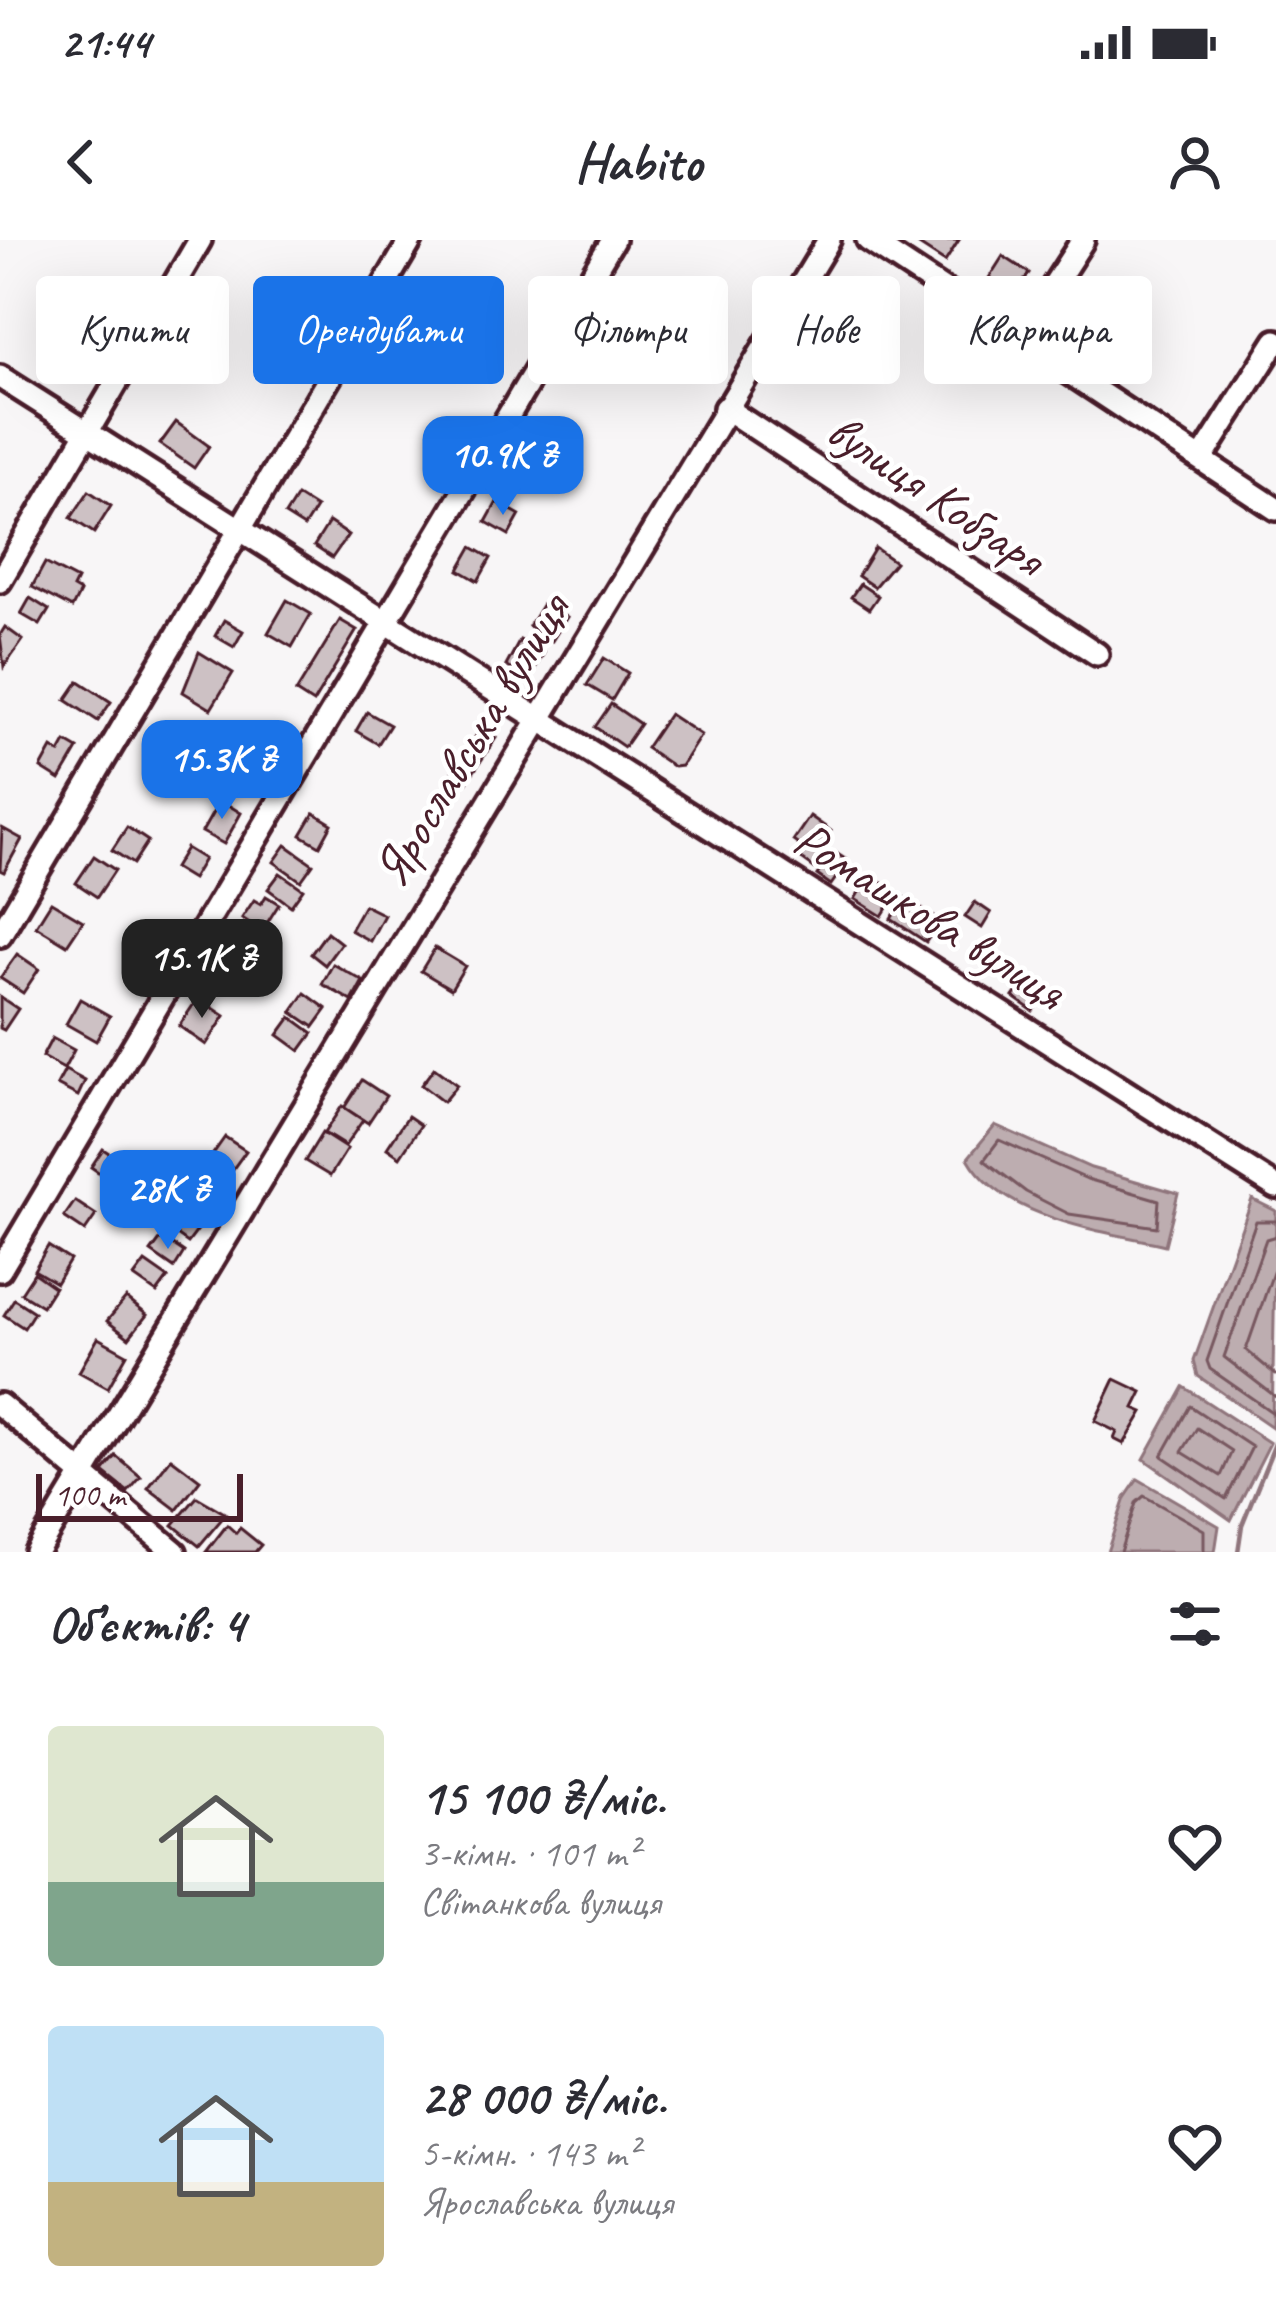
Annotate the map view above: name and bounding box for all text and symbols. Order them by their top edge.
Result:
text: 21:44 [60,14,150,71]
text: Habito [574,128,702,196]
icon: back [48,129,114,195]
icon: person [1162,129,1228,195]
chip: Купити [36,276,229,384]
chip: Орендувати [253,276,504,384]
chip: Фільтри [528,276,728,384]
chip: Нове [752,276,900,384]
chip: Квартира [924,276,1152,384]
street label: вулиця Кобзаря [815,398,1060,592]
pin: 10.9K ₴ [392,416,614,518]
text: 10.9K ₴ [449,430,557,479]
street label: Ярославська вулиця [358,579,585,898]
pin: 15.3K ₴ [111,720,333,822]
text: 15.3K ₴ [169,734,275,783]
street label: Ромашкова вулиця [782,806,1079,1025]
pin: 15.1K ₴ [91,919,313,1021]
text: 15.1K ₴ [149,933,255,982]
pin: 28K ₴ [84,1150,252,1252]
text: 28K ₴ [127,1164,209,1213]
scale bar [36,1468,243,1521]
text: 100 m [54,1474,125,1516]
icon: filters [1162,1591,1228,1657]
text: Об’єктів: 4 [48,1592,245,1656]
text: 15 100 ₴/міс. [420,1765,665,1829]
icon: home [144,1774,288,1918]
icon: heart [1162,1813,1228,1879]
text: 3-кімн. · 101 m² [420,1829,638,1878]
text: Світанкова вулиця [420,1878,660,1927]
text: 28 000 ₴/міс. [420,2065,666,2129]
icon: home [144,2074,288,2218]
icon: heart [1162,2113,1228,2179]
text: 5-кімн. · 143 m² [420,2129,638,2178]
text: Ярославська вулиця [420,2178,673,2227]

